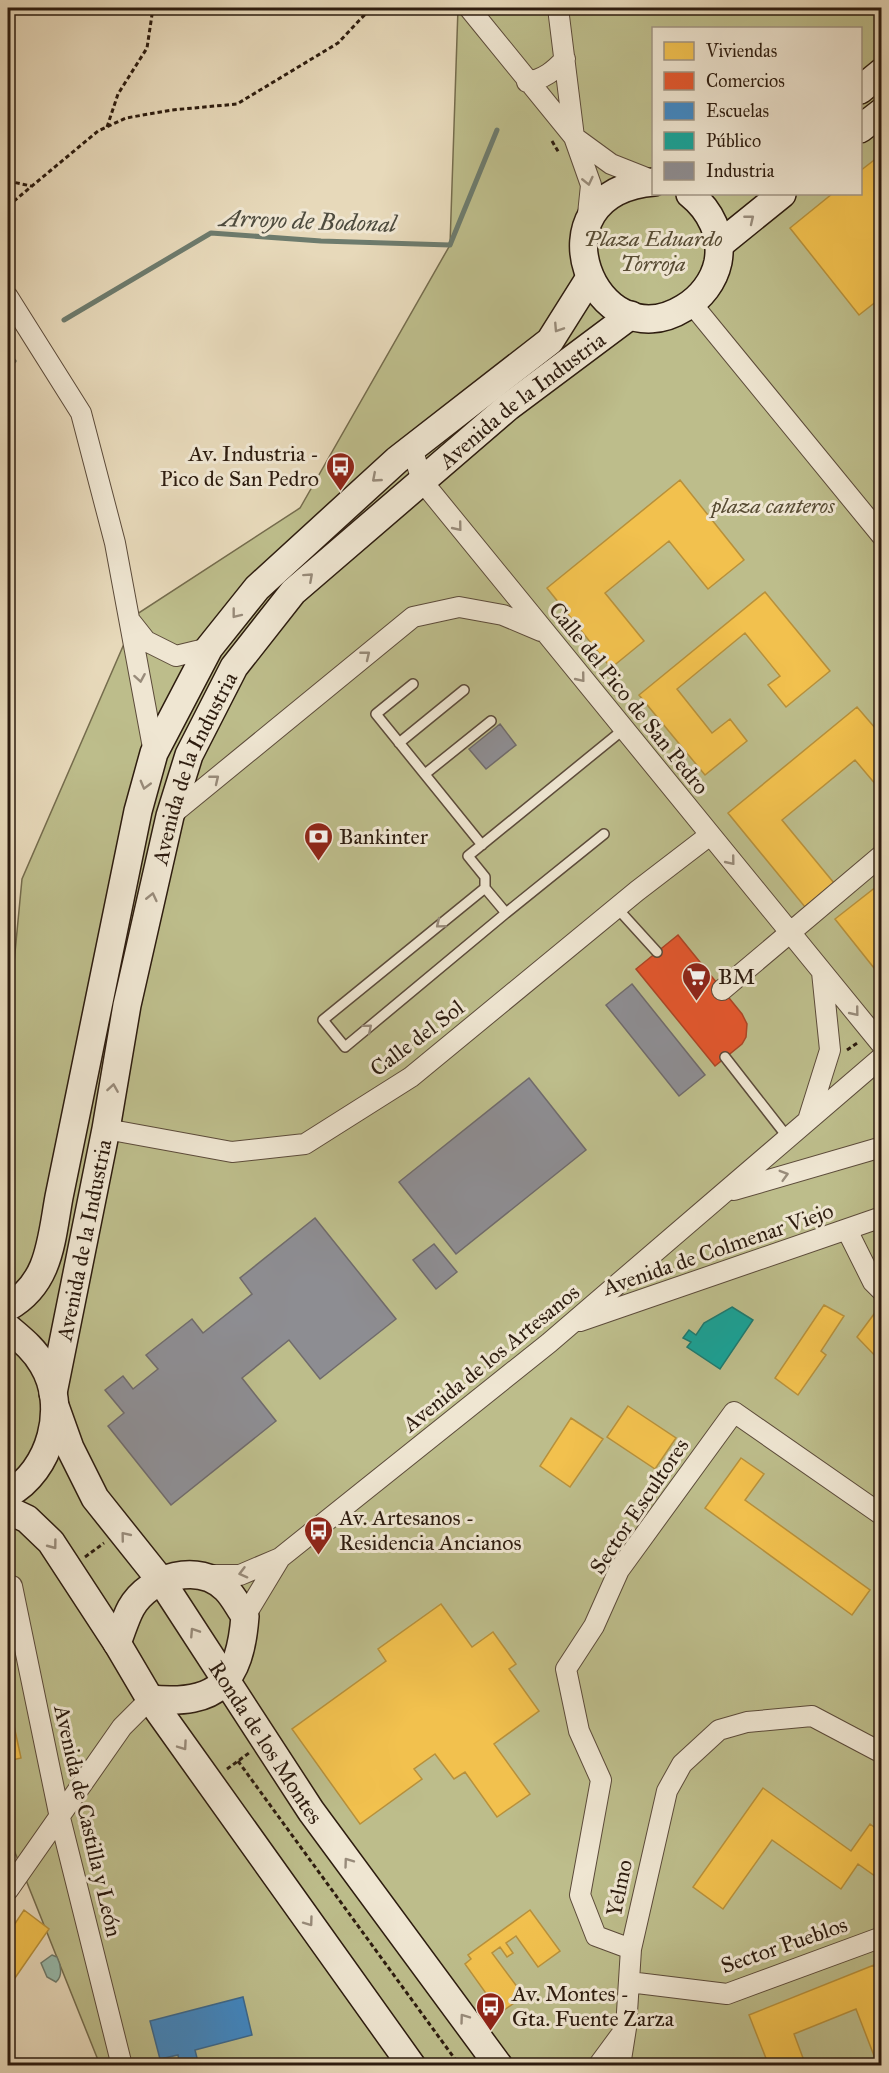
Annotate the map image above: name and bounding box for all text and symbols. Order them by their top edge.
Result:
legend [652,27,862,195]
text: Viviendas [705,40,777,62]
text: Comercios [706,70,785,92]
text: Escuelas [706,100,769,122]
text: Público [706,130,761,152]
text: Industria [706,160,775,182]
one-way arrow [581,176,594,186]
water label: Arroyo de Bodonal [216,203,399,239]
one-way arrow [744,215,755,226]
park label: Plaza Eduardo Torroja [583,225,723,277]
one-way arrow [553,322,565,332]
street label: Avenida de la Industria [432,325,611,475]
place label: Av. Industria - Pico de San Pedro [160,440,319,492]
bus stop icon: Av. Industria - Pico de San Pedro [324,450,356,492]
one-way arrow [372,471,383,482]
park label: plaza canteros [708,492,835,519]
one-way arrow [451,520,462,531]
one-way arrow [302,573,313,584]
street label: Calle del Pico de San Pedro [543,596,715,800]
one-way arrow [233,607,244,618]
one-way arrow [359,652,370,663]
street label: Avenida de la Industria [146,667,243,868]
one-way arrow [574,671,585,682]
one-way arrow [133,672,146,682]
one-way arrow [208,775,219,786]
one-way arrow [140,779,152,790]
bank icon: Bankinter [302,820,334,862]
place label: Bankinter [339,823,429,850]
one-way arrow [724,854,735,865]
one-way arrow [144,892,157,902]
one-way arrow [436,917,447,928]
supermarket icon: BM [681,960,713,1002]
place label: BM [718,963,755,990]
street label: Calle del Sol [365,994,469,1082]
one-way arrow [847,1005,858,1016]
one-way arrow [361,1024,372,1035]
one-way arrow [106,1083,119,1093]
street label: Avenida de la Industria [50,1136,117,1344]
one-way arrow [779,1170,789,1182]
street label: Avenida de Colmenar Viejo [598,1197,837,1302]
street label: Avenida de los Artesanos [396,1278,585,1438]
street label: Sector Escultores [584,1433,694,1579]
place label: Av. Artesanos - Residencia Ancianos [338,1504,522,1556]
bus stop icon: Av. Artesanos - Residencia Ancianos [302,1514,334,1556]
one-way arrow [122,1532,133,1543]
one-way arrow [45,1538,56,1549]
one-way arrow [238,1565,248,1578]
one-way arrow [191,1628,202,1639]
street label: Ronda de los Montes [203,1656,329,1829]
street label: Avenida de Castilla y León [48,1702,128,1940]
one-way arrow [176,1740,187,1751]
one-way arrow [344,1857,355,1868]
street label: Yelmo [600,1857,638,1919]
street label: Sector Pueblos [717,1911,851,1979]
one-way arrow [302,1916,313,1927]
place label: Av. Montes - Gta. Fuente Zarza [511,1980,675,2032]
bus stop icon: Av. Montes - Gta. Fuente Zarza [475,1990,507,2032]
one-way arrow [460,2014,471,2025]

